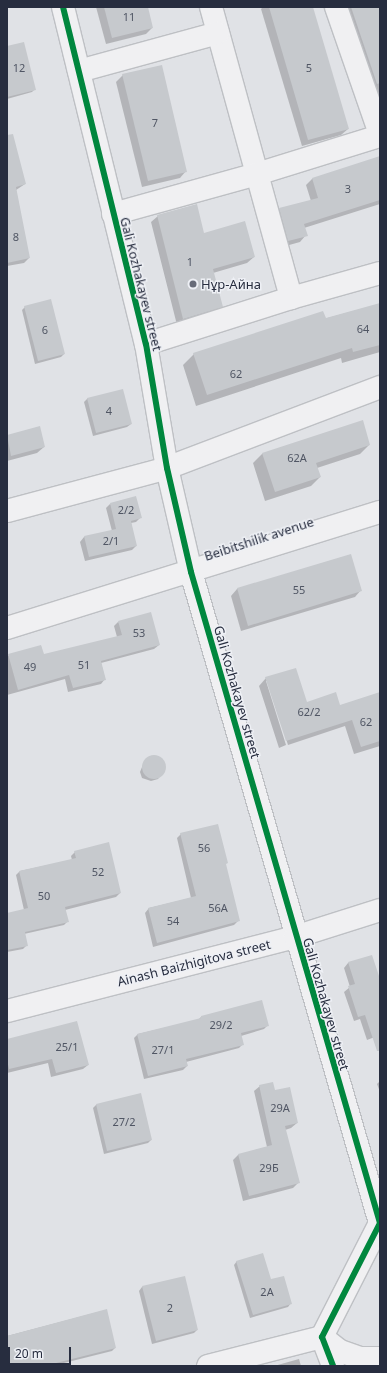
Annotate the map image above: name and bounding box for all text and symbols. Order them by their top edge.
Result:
house number: 11 [123,10,135,24]
house number: 12 [13,61,25,75]
house number: 5 [306,61,312,75]
house number: 7 [152,116,158,130]
house number: 3 [345,182,351,196]
street label: Gali Kozhakayev street [117,215,165,353]
house number: 8 [13,230,19,244]
house number: 1 [187,255,193,269]
place label: Нұр-Айна [201,276,261,292]
marker: Нұр-Айна [188,279,198,289]
house number: 64 [357,322,369,336]
house number: 6 [42,323,48,337]
house number: 62 [230,367,242,381]
house number: 4 [106,404,112,418]
house number: 62А [287,451,307,465]
house number: 2/2 [118,503,134,517]
street label: Beibitshilik avenue [202,514,316,564]
house number: 2/1 [103,534,119,548]
house number: 55 [293,583,305,597]
street label: Gali Kozhakayev street [211,624,263,760]
house number: 53 [133,626,145,640]
house number: 51 [78,658,90,672]
house number: 49 [24,660,36,674]
house number: 62/2 [298,705,320,719]
house number: 62 [360,715,372,729]
house number: 56 [198,841,210,855]
house number: 52 [92,865,104,879]
house number: 50 [38,889,50,903]
house number: 56А [208,901,228,915]
house number: 54 [167,914,179,928]
street label: Ainash Baizhigitova street [116,936,272,990]
street label: Gali Kozhakayev street [300,936,352,1072]
house number: 29/2 [210,1018,232,1032]
house number: 25/1 [56,1040,78,1054]
house number: 27/1 [152,1043,174,1057]
house number: 29А [270,1101,290,1115]
house number: 27/2 [113,1115,135,1129]
house number: 29Б [259,1161,279,1175]
house number: 2А [260,1285,274,1299]
house number: 2 [167,1301,173,1315]
scale bar [10,1339,73,1365]
text: 20 m [15,1345,43,1362]

